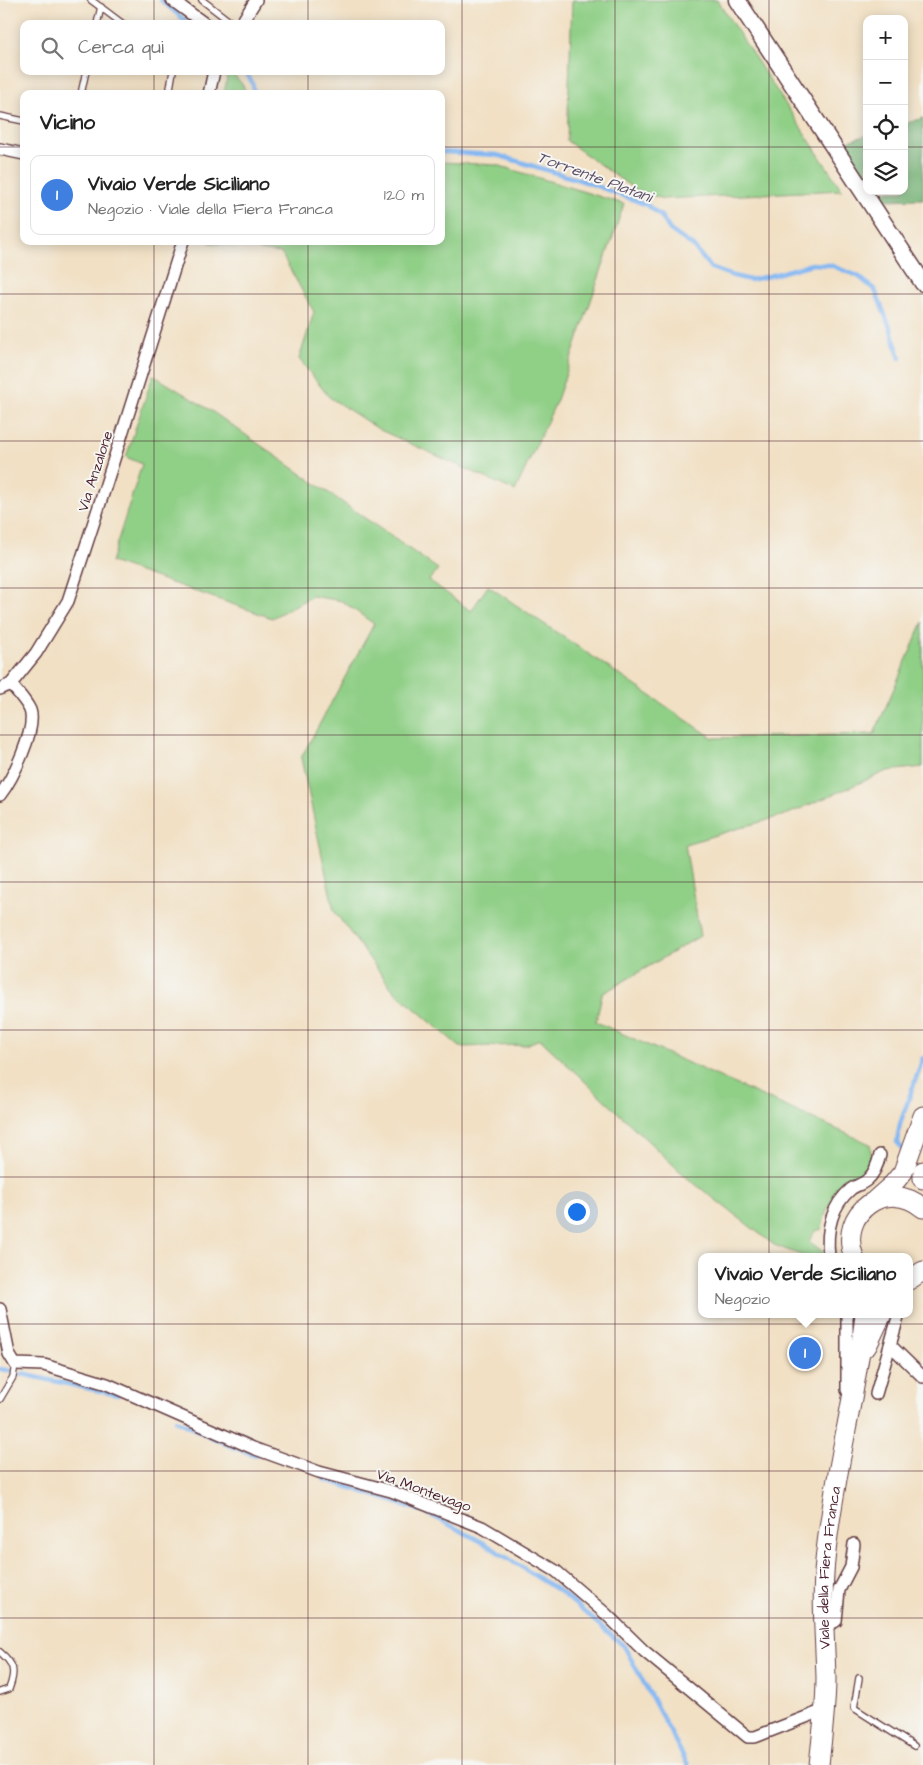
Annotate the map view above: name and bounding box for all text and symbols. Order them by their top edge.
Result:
map controls [863,15,908,195]
button: + [863,15,908,60]
search box [20,20,445,75]
icon: search [38,34,66,62]
text: Cerca qui [78,34,164,61]
button: − [863,60,908,105]
button: locate [863,105,908,150]
text: Vicino [40,108,95,137]
water label: Torrente Platani [534,146,658,209]
button: layers [863,150,908,195]
text: Vivaio Verde Siciliano [88,171,269,198]
text: 1 [56,184,58,206]
text: 120 m [384,184,424,206]
text: Negozio · Viale della Fiera Franca [88,198,333,220]
street label: Via Anzalone [73,428,118,514]
your location [564,1199,590,1225]
popup [698,1253,913,1318]
text: Vivaio Verde Siciliano [715,1261,896,1288]
text: Negozio [715,1288,770,1310]
pin: 1 [789,1334,821,1372]
street label: Via Montevago [373,1464,475,1518]
street label: Viale della Fiera Franca [813,1484,846,1650]

